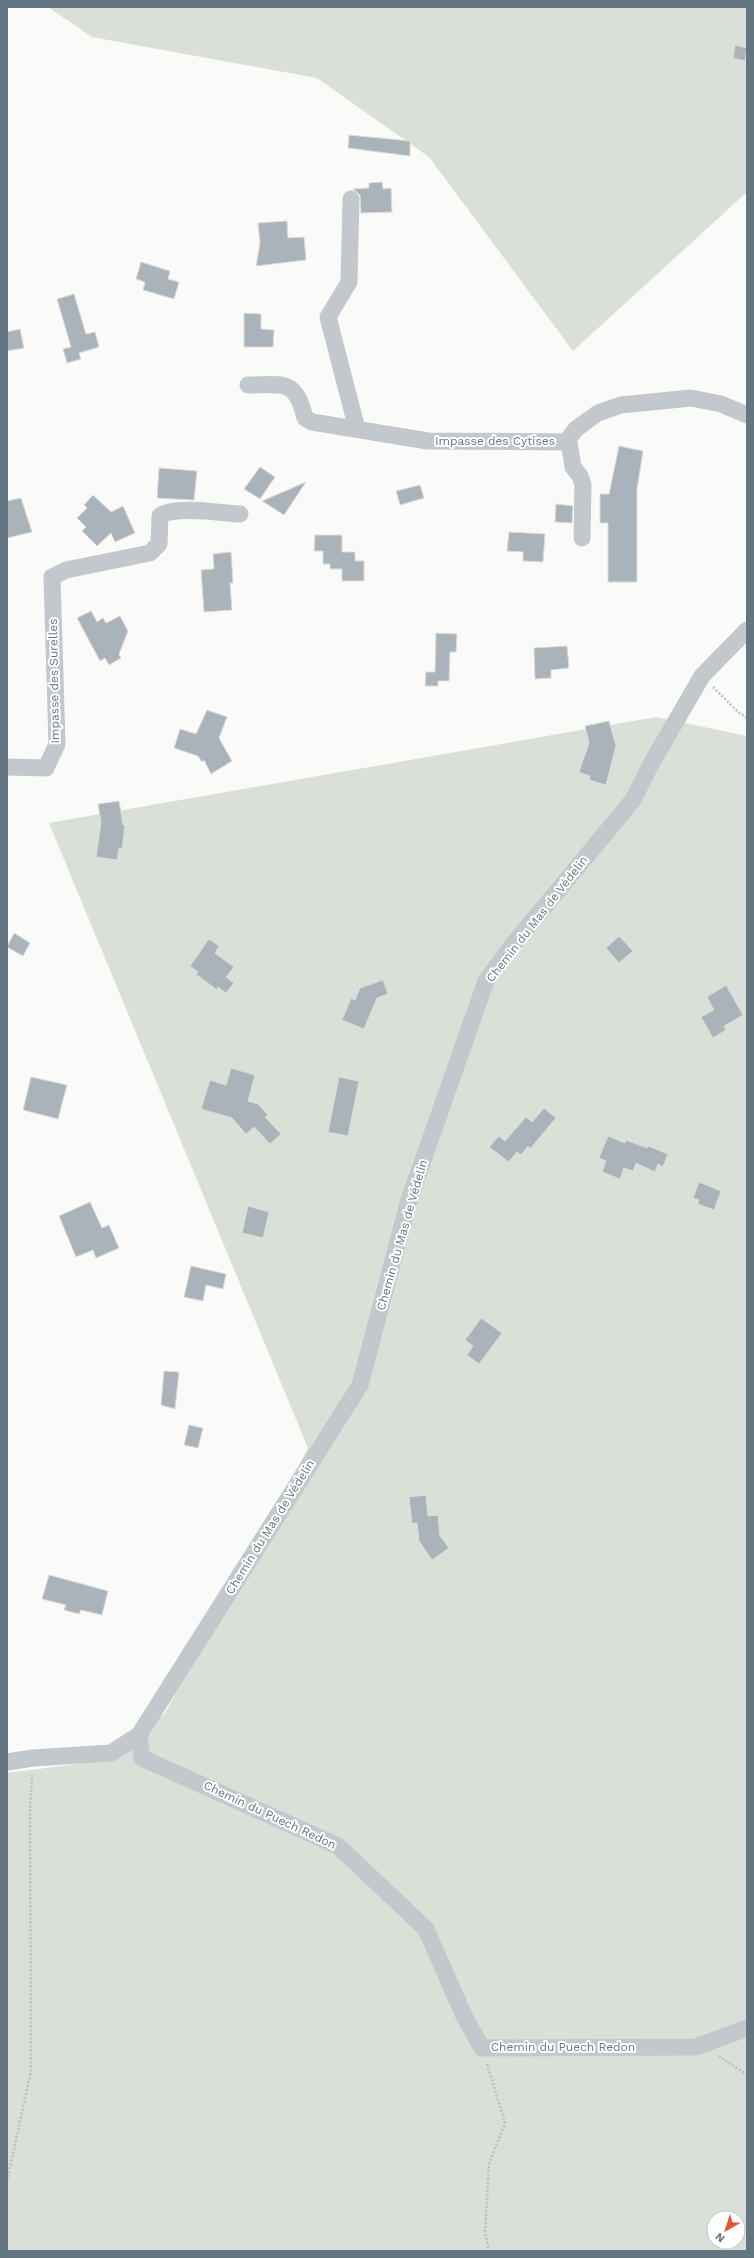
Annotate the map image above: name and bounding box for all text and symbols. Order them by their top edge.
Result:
street label: Impasse des Cytises [435,434,555,448]
street label: Impasse des Surelles [46,618,62,744]
street label: Chemin du Mas de Védelin [483,853,591,985]
street label: Chemin du Mas de Védelin [374,1158,430,1312]
street label: Chemin du Mas de Védelin [223,1457,317,1597]
street label: Chemin du Puech Redon [202,1778,338,1852]
street label: Chemin du Puech Redon [491,2040,635,2054]
north arrow [706,2210,746,2250]
text: N [713,2230,727,2245]

